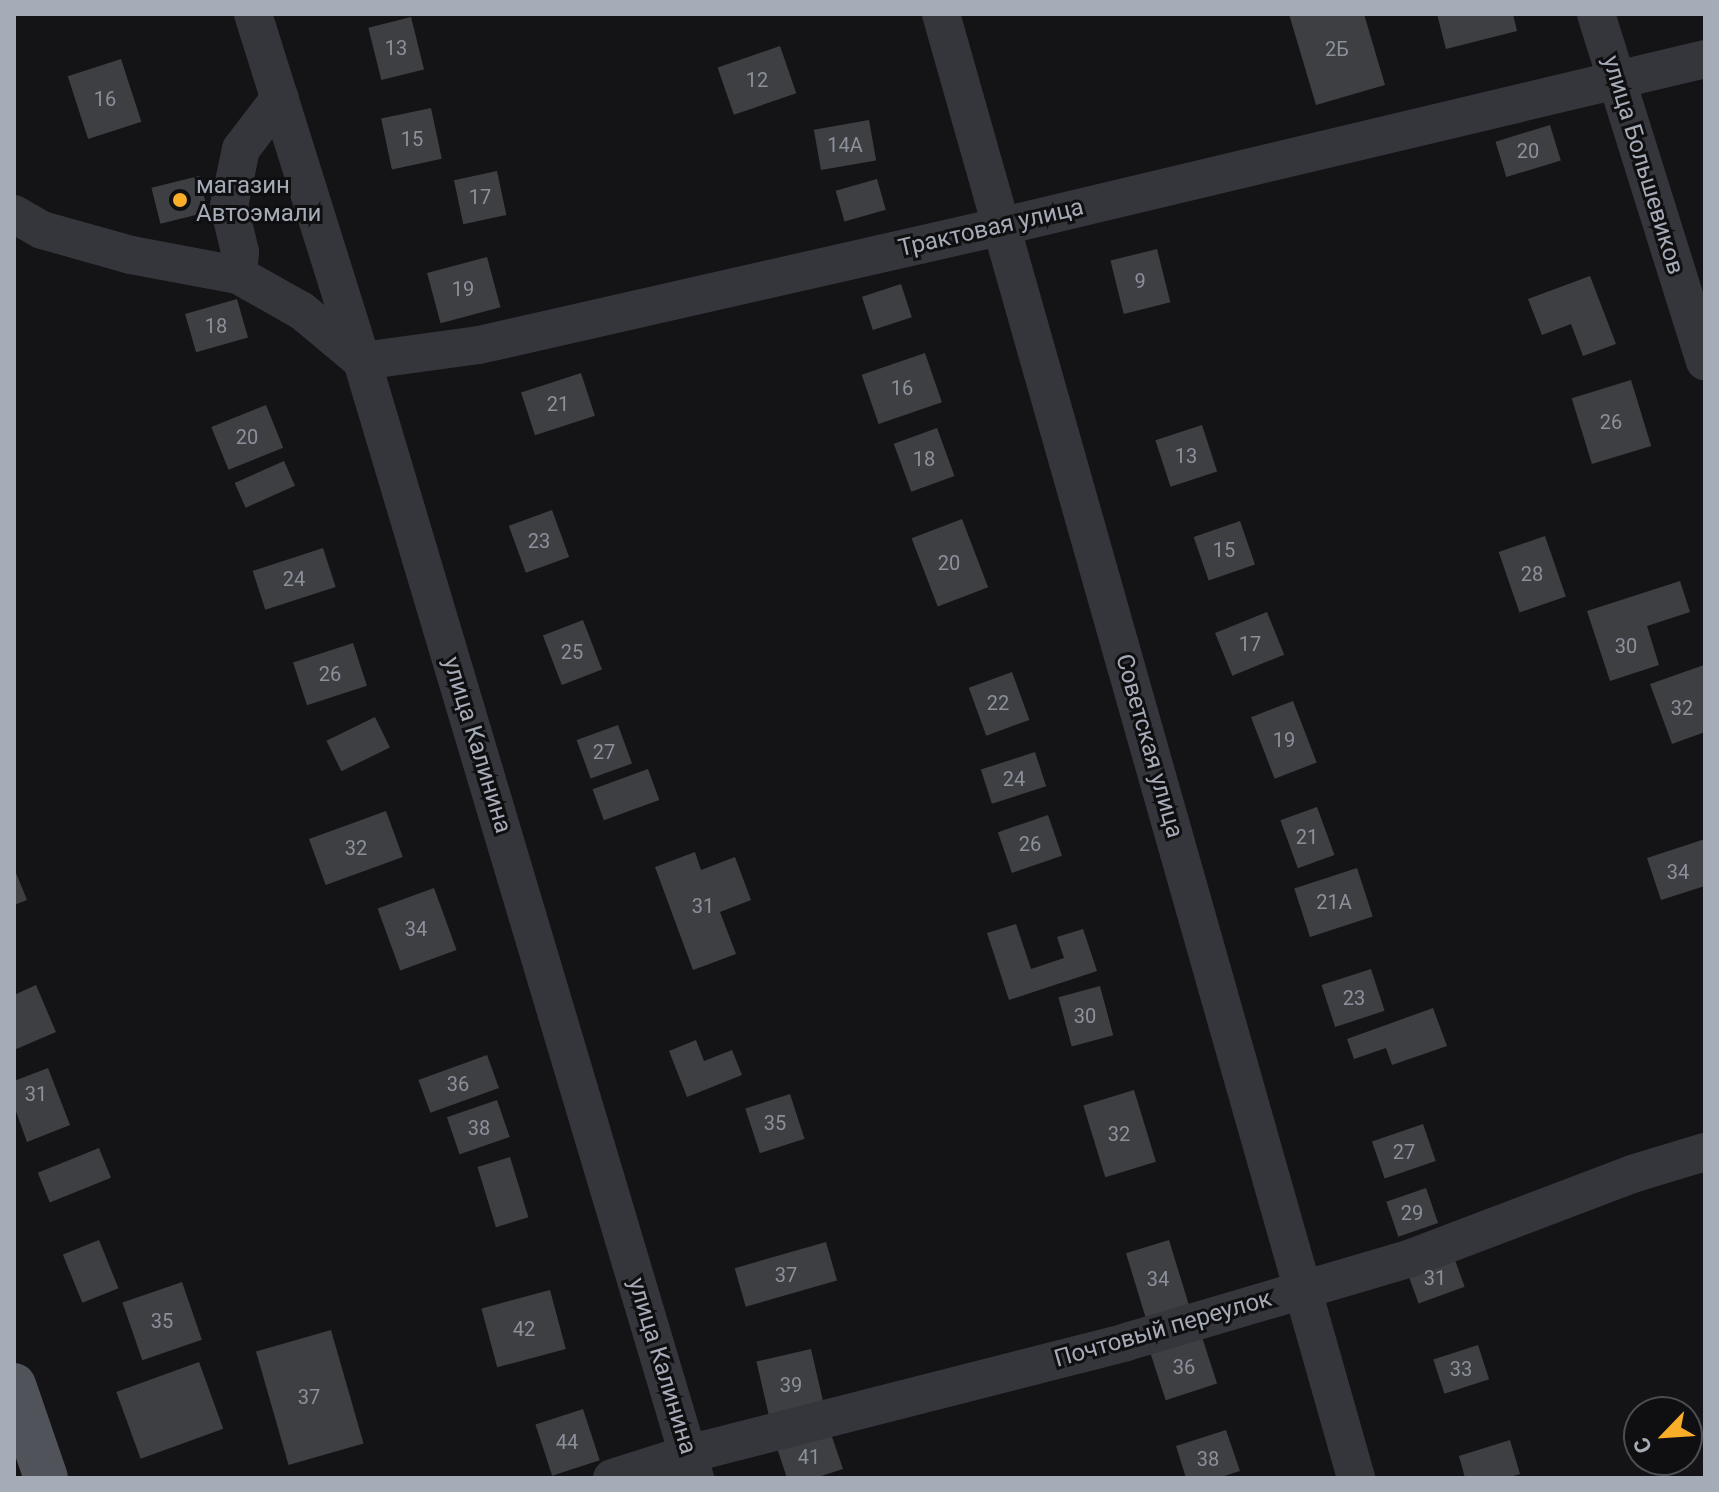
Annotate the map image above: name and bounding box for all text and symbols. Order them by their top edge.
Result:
house number: 13 [385,36,407,60]
house number: 2Б [1325,37,1349,61]
street label: улица Большевиков [1596,52,1690,278]
house number: 12 [746,68,768,92]
house number: 16 [94,87,116,111]
house number: 15 [401,127,423,151]
house number: 14А [827,133,863,157]
house number: 20 [1517,139,1539,163]
place label: магазин Автоэмали [196,172,321,228]
house number: 17 [469,185,491,209]
marker: магазин Автоэмали [171,191,189,209]
street label: Трактовая улица [896,193,1086,263]
house number: 9 [1134,269,1146,293]
house number: 19 [452,277,474,301]
house number: 18 [205,314,227,338]
house number: 16 [891,376,913,400]
house number: 21 [547,392,569,416]
house number: 26 [1600,410,1622,434]
house number: 20 [236,425,258,449]
house number: 13 [1175,444,1197,468]
house number: 18 [913,447,935,471]
house number: 23 [528,529,550,553]
house number: 15 [1213,538,1235,562]
house number: 20 [938,551,960,575]
house number: 28 [1521,562,1543,586]
house number: 24 [283,567,305,591]
house number: 17 [1239,632,1261,656]
house number: 30 [1615,634,1637,658]
house number: 25 [561,640,583,664]
street label: Советская улица [1109,651,1189,841]
street label: улица Калинина [437,653,517,837]
house number: 26 [319,662,341,686]
house number: 22 [987,691,1009,715]
house number: 32 [1671,696,1693,720]
house number: 19 [1273,728,1295,752]
house number: 27 [593,740,615,764]
house number: 24 [1003,767,1025,791]
house number: 21 [1296,825,1318,849]
house number: 26 [1019,832,1041,856]
house number: 32 [345,836,367,860]
house number: 34 [1667,860,1689,884]
house number: 21А [1316,890,1352,914]
house number: 31 [692,894,714,918]
house number: 34 [405,917,427,941]
house number: 23 [1343,986,1365,1010]
house number: 30 [1074,1004,1096,1028]
house number: 36 [447,1072,469,1096]
house number: 31 [25,1082,47,1106]
house number: 35 [764,1111,786,1135]
house number: 38 [468,1116,490,1140]
house number: 32 [1108,1122,1130,1146]
house number: 27 [1393,1140,1415,1164]
house number: 29 [1401,1201,1423,1225]
house number: 37 [775,1263,797,1287]
house number: 31 [1424,1266,1446,1290]
house number: 34 [1147,1267,1169,1291]
street label: улица Калинина [622,1274,702,1458]
street label: Почтовый переулок [1051,1284,1275,1374]
house number: 35 [151,1309,173,1333]
house number: 42 [513,1317,535,1341]
house number: 36 [1173,1355,1195,1379]
house number: 33 [1450,1357,1472,1381]
house number: 39 [780,1373,802,1397]
house number: 37 [298,1385,320,1409]
north arrow [1623,1396,1703,1476]
house number: 44 [556,1430,578,1454]
text: С [1628,1434,1657,1457]
house number: 41 [798,1445,820,1469]
house number: 38 [1197,1447,1219,1471]

